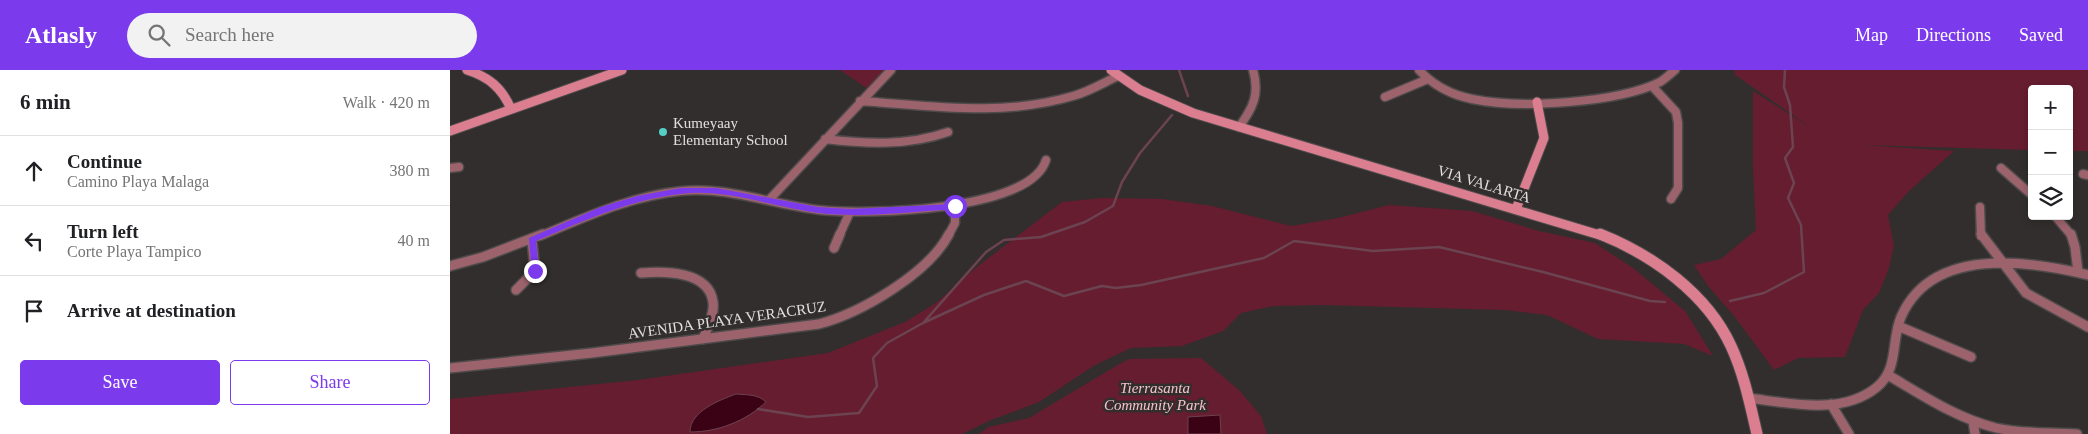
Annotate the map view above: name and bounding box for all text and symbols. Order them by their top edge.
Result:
search box [127,13,477,58]
icon: search [145,21,173,49]
text: Atlasly [25,22,97,48]
text: Search here [185,24,274,45]
text: Map [1855,25,1888,45]
text: Directions [1916,25,1991,45]
text: Saved [2019,25,2063,45]
map controls [2028,85,2073,220]
button: + [2028,85,2073,130]
text: 6 min [20,90,71,114]
text: Walk · 420 m [343,94,430,111]
place label: Kumeyaay Elementary School [673,115,788,148]
marker: Kumeyaay Elementary School [657,126,669,138]
button: − [2028,130,2073,175]
text: Continue [67,151,142,172]
icon: ahead [20,157,48,185]
text: 380 m [390,162,430,179]
street label: VIA VALARTA [1435,162,1533,206]
text: Camino Playa Malaga [67,173,209,190]
button: layers [2028,175,2073,220]
route start [944,195,967,218]
text: Turn left [67,221,139,242]
icon: left [20,227,48,255]
text: 40 m [398,232,430,249]
text: Corte Playa Tampico [67,243,202,260]
route end [524,260,547,283]
icon: arrive [20,297,48,325]
street label: AVENIDA PLAYA VERACRUZ [627,298,827,342]
text: Arrive at destination [67,300,236,321]
button: Save [20,360,220,405]
button: Share [230,360,430,405]
park label: Tierrasanta Community Park [1104,380,1206,413]

